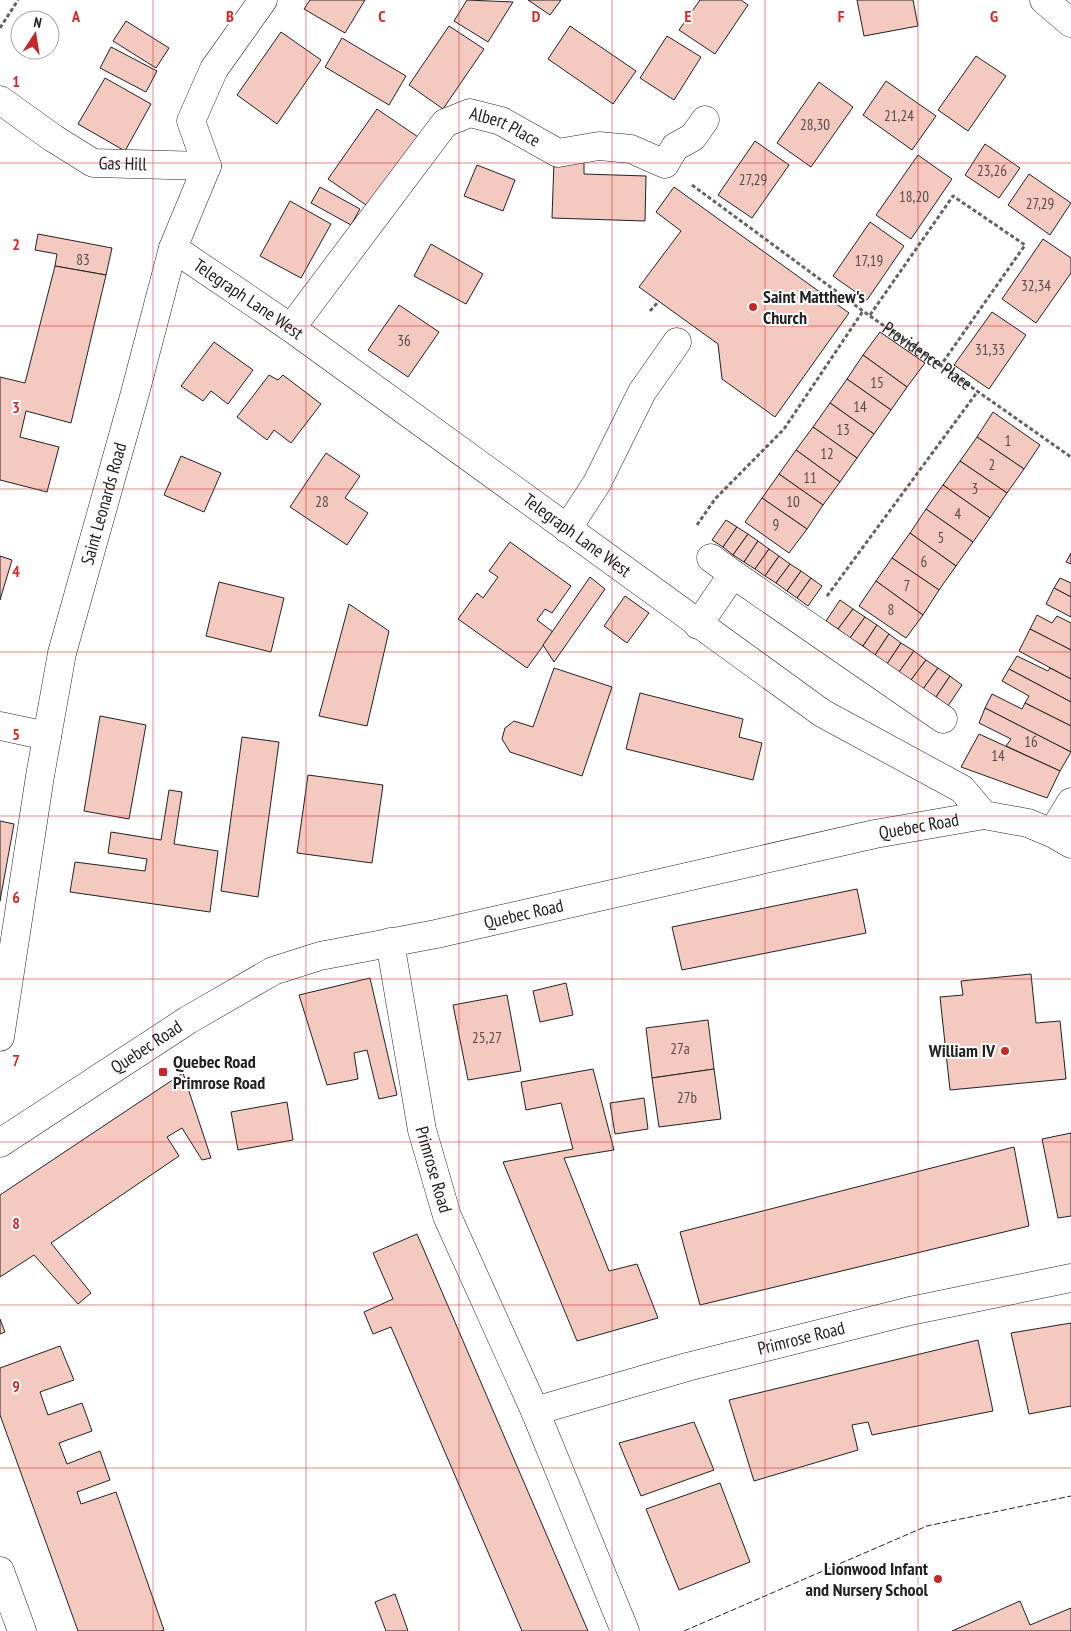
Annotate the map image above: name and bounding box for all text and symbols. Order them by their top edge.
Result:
text: A [71,6,81,26]
text: B [226,6,234,26]
text: C [378,6,386,26]
text: D [532,6,541,26]
text: E [685,6,692,26]
text: F [838,6,845,26]
text: G [990,6,998,26]
north arrow [10,10,60,60]
text: N [32,13,43,32]
text: 1 [12,71,20,91]
street label: Albert Place [467,101,545,152]
house number: 21,24 [884,106,914,125]
house number: 28,30 [800,115,830,134]
street label: Gas Hill [98,151,148,175]
house number: 23,26 [977,161,1007,180]
house number: 27,29 [739,170,767,189]
house number: 18,20 [899,187,929,206]
house number: 27,29 [1026,194,1054,213]
text: 2 [12,234,20,254]
house number: 83 [76,250,90,269]
house number: 17,19 [855,251,883,270]
street label: Telegraph Lane West [189,253,308,344]
house number: 32,34 [1021,276,1051,295]
place label: Saint Matthew's Church [763,285,865,329]
marker: Saint Matthew's Church [747,301,759,313]
street label: Providence Place [878,316,977,395]
house number: 36 [397,331,411,350]
house number: 31,33 [975,340,1005,359]
house number: 15 [870,373,884,392]
text: 3 [12,397,20,417]
house number: 14 [853,397,867,416]
house number: 13 [836,420,850,439]
house number: 1 [1005,431,1011,450]
street label: Saint Leonards Road [75,440,131,567]
house number: 12 [820,444,834,463]
house number: 2 [989,455,995,474]
house number: 11 [803,468,817,487]
house number: 3 [972,479,978,498]
street label: Telegraph Lane West [519,488,636,582]
house number: 28 [315,492,329,511]
house number: 10 [786,492,800,511]
house number: 4 [955,504,962,523]
house number: 9 [773,515,779,534]
house number: 5 [938,528,944,547]
house number: 6 [921,552,928,571]
text: 4 [12,561,20,581]
house number: 7 [904,576,910,595]
house number: 8 [888,600,894,619]
text: 5 [12,724,20,744]
house number: 16 [1024,732,1038,751]
house number: 14 [991,746,1005,765]
street label: Quebec Road [877,808,961,844]
text: 6 [12,887,20,907]
street label: Quebec Road [481,893,565,934]
street label: Quebec Road [106,1015,186,1079]
house number: 25,27 [472,1028,502,1047]
house number: 27a [670,1039,690,1058]
place label: William IV [928,1039,996,1062]
marker: William IV [999,1045,1011,1057]
text: 7 [12,1050,20,1070]
place label: Quebec Road Primrose Road [173,1050,265,1094]
marker: Quebec Road Primrose Road [157,1066,169,1078]
house number: 27b [677,1088,697,1107]
street label: Primrose Road [411,1124,457,1215]
text: 8 [12,1213,20,1233]
street label: Primrose Road [755,1316,847,1360]
text: 9 [12,1376,20,1396]
place label: Lionwood Infant and Nursery School [805,1557,929,1601]
marker: Lionwood Infant and Nursery School [932,1573,944,1585]

